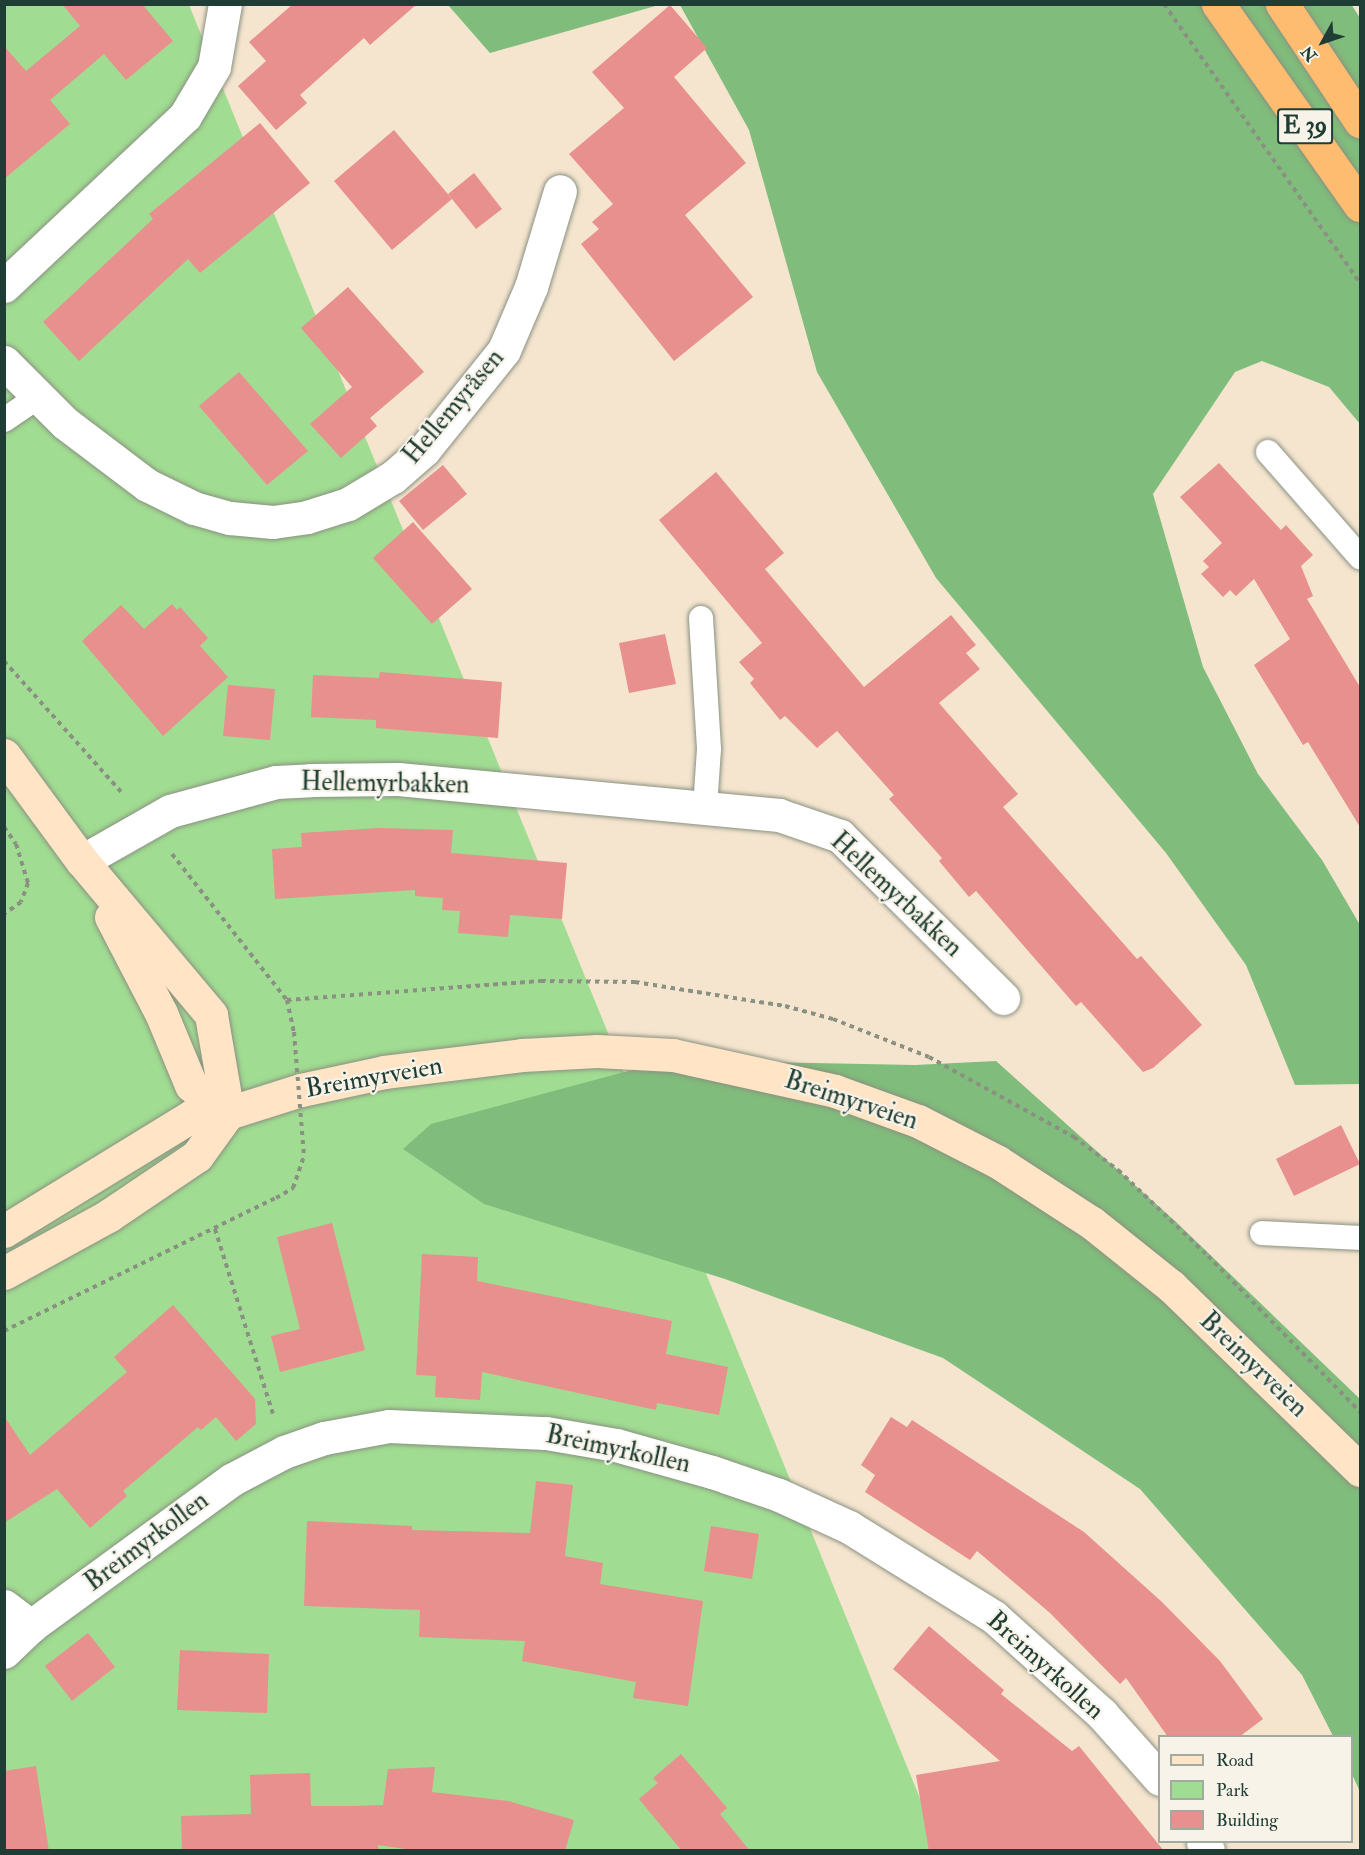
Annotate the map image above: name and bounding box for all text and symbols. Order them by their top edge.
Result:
north arrow [1293,12,1353,72]
text: N [1297,42,1321,65]
road number: E 39 [1276,105,1334,147]
street label: Hellemyråsen [397,343,511,471]
street label: Hellemyrbakken [300,767,470,801]
street label: Hellemyrbakken [824,826,968,964]
street label: Breimyrveien [303,1051,445,1105]
street label: Breimyrveien [780,1065,922,1137]
street label: Breimyrveien [1192,1306,1314,1424]
street label: Breimyrkollen [543,1419,693,1481]
street label: Breimyrkollen [79,1485,215,1599]
street label: Breimyrkollen [980,1605,1110,1727]
legend [1158,1735,1353,1843]
text: Road [1216,1749,1254,1772]
text: Park [1216,1779,1249,1802]
text: Building [1216,1809,1278,1832]

